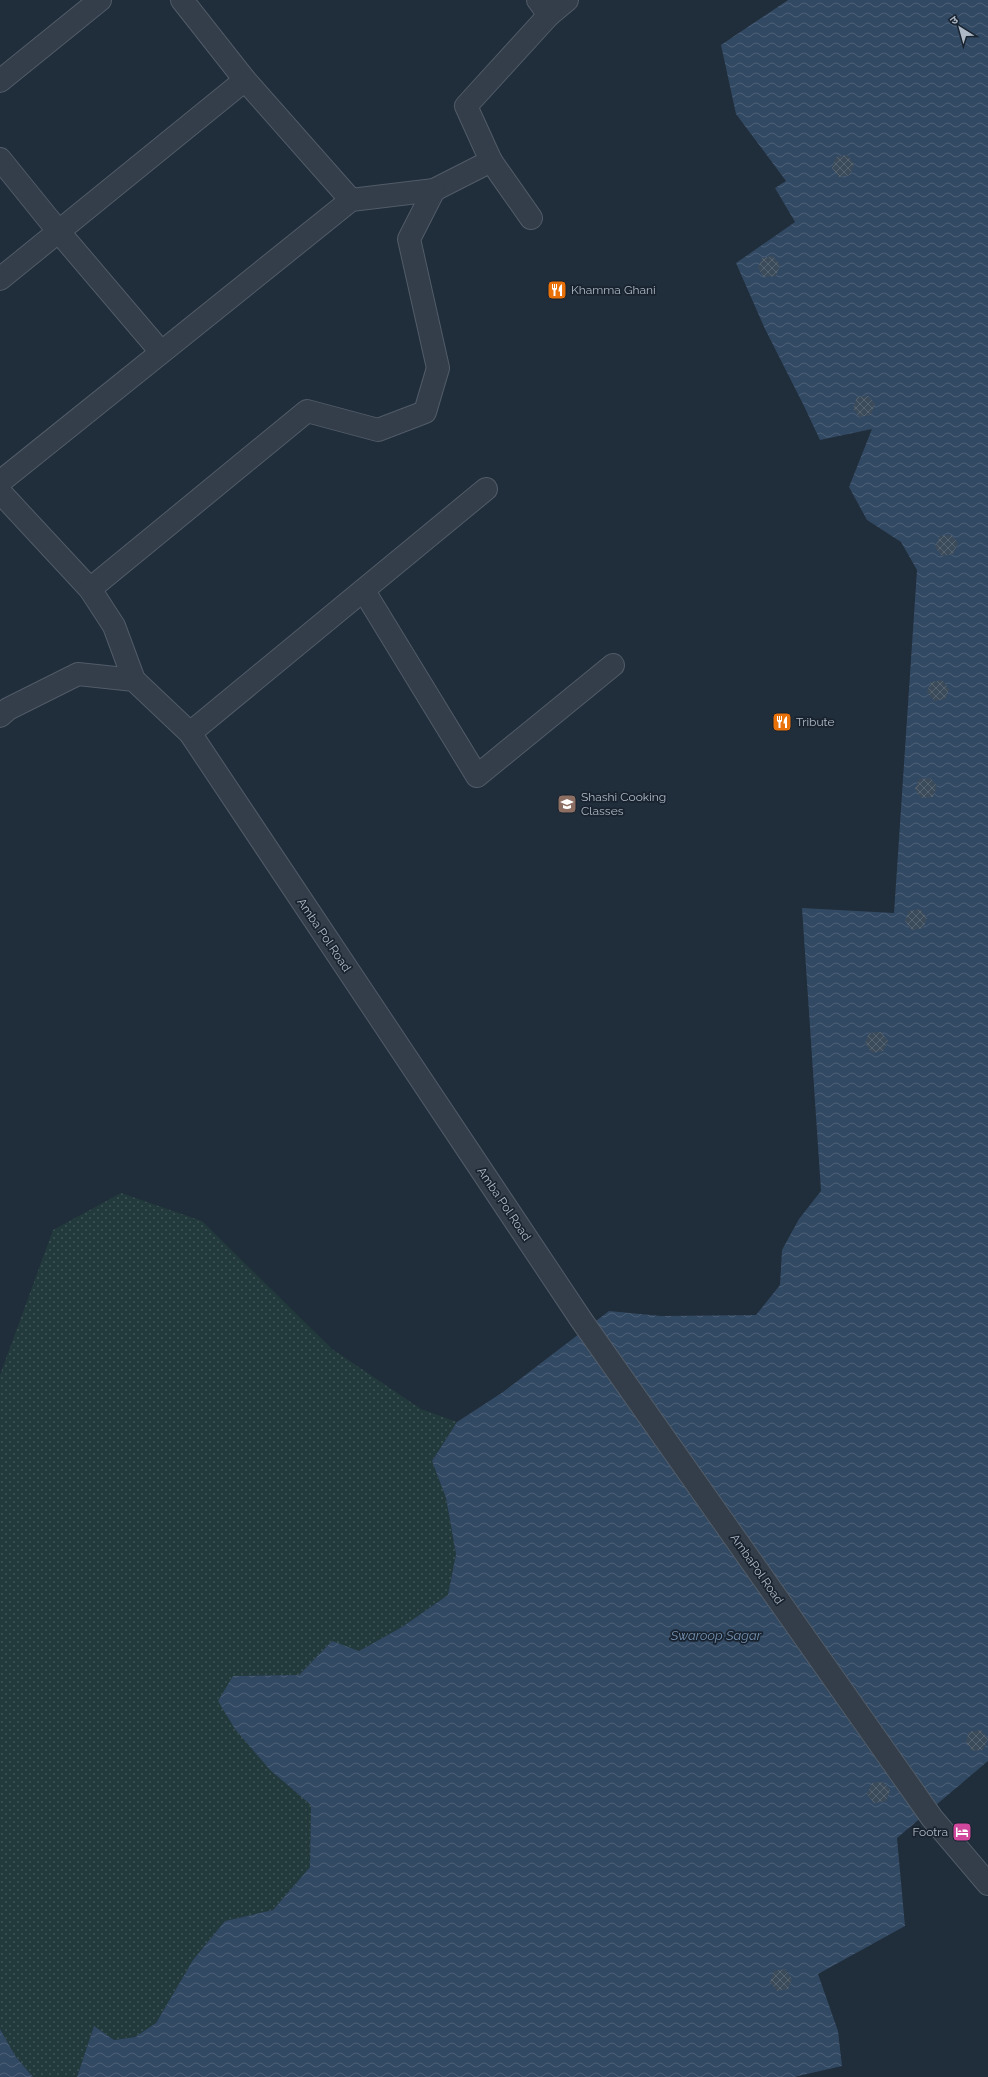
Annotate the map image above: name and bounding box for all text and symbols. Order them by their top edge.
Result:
north arrow [940,8,980,48]
text: उ [948,13,961,28]
restaurant icon: Khamma Ghani [546,279,568,301]
place label: Khamma Ghani [571,283,656,297]
restaurant icon: Tribute [771,711,793,733]
place label: Tribute [796,715,835,729]
place label: Shashi Cooking Classes [581,790,666,818]
school or university icon: Shashi Cooking Classes [556,793,578,815]
street label: Amba Pol Road [294,896,354,974]
street label: Amba Pol Road [474,1165,534,1243]
street label: AmbaPol Road [728,1531,786,1607]
water label: Swaroop Sagar [670,1628,762,1643]
hotel icon: Footra [951,1821,973,1843]
place label: Footra [912,1825,948,1839]

